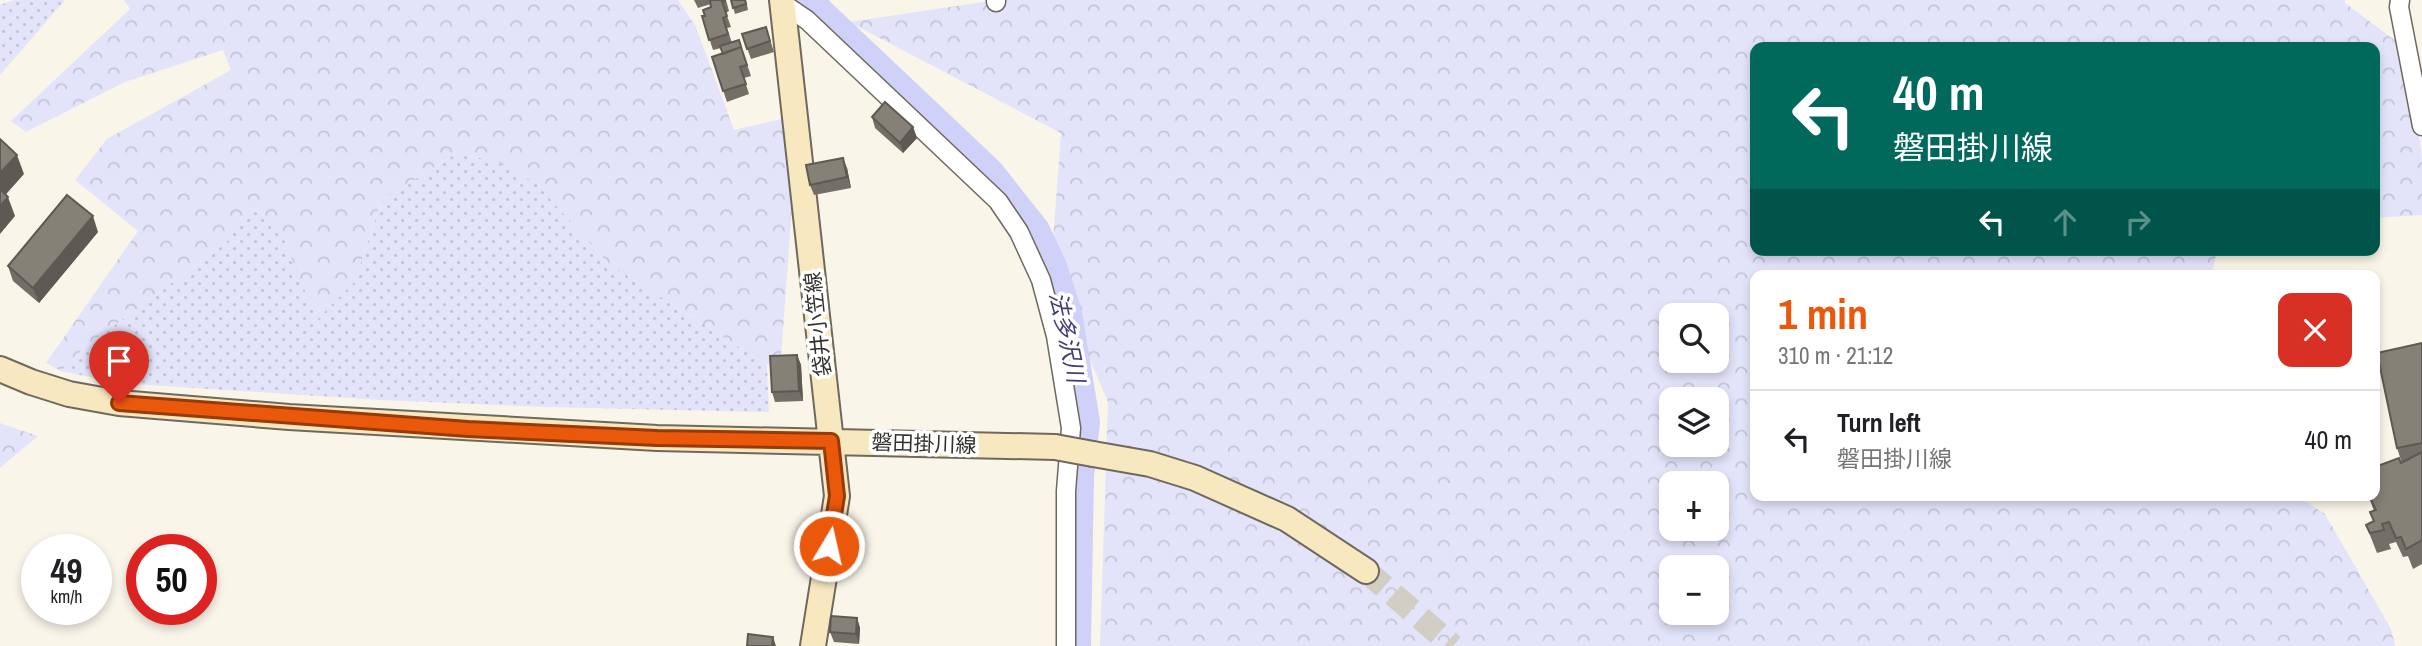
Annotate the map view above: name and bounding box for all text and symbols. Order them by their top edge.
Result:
text: 40 m [1893,59,1985,125]
icon: left [1778,70,1869,161]
text: 磐田掛川線 [1893,126,2053,169]
icon: left [1973,203,2011,241]
icon: ahead [2046,203,2084,241]
icon: right [2119,203,2157,241]
street label: 袋井小笠線 [798,270,837,378]
text: 1 min [1778,286,1868,342]
water label: 法多沢川 [1043,289,1093,388]
button: close [2278,293,2352,367]
map controls [1659,303,1729,625]
button: search [1659,303,1729,373]
pin [89,331,149,403]
text: 310 m · 21:12 [1778,340,1893,371]
icon: arrive [100,342,138,380]
button: layers [1659,387,1729,457]
text: Turn left [1837,405,1921,440]
icon: left [1778,420,1816,458]
text: 40 m [2305,422,2352,457]
street label: 磐田掛川線 [871,427,977,460]
text: 磐田掛川線 [1837,443,1952,474]
button: + [1659,471,1729,541]
position arrow [792,509,866,583]
speed limit sign: 50 [126,534,217,625]
text: 49 [51,547,82,594]
button: − [1659,555,1729,625]
text: km/h [51,584,83,609]

